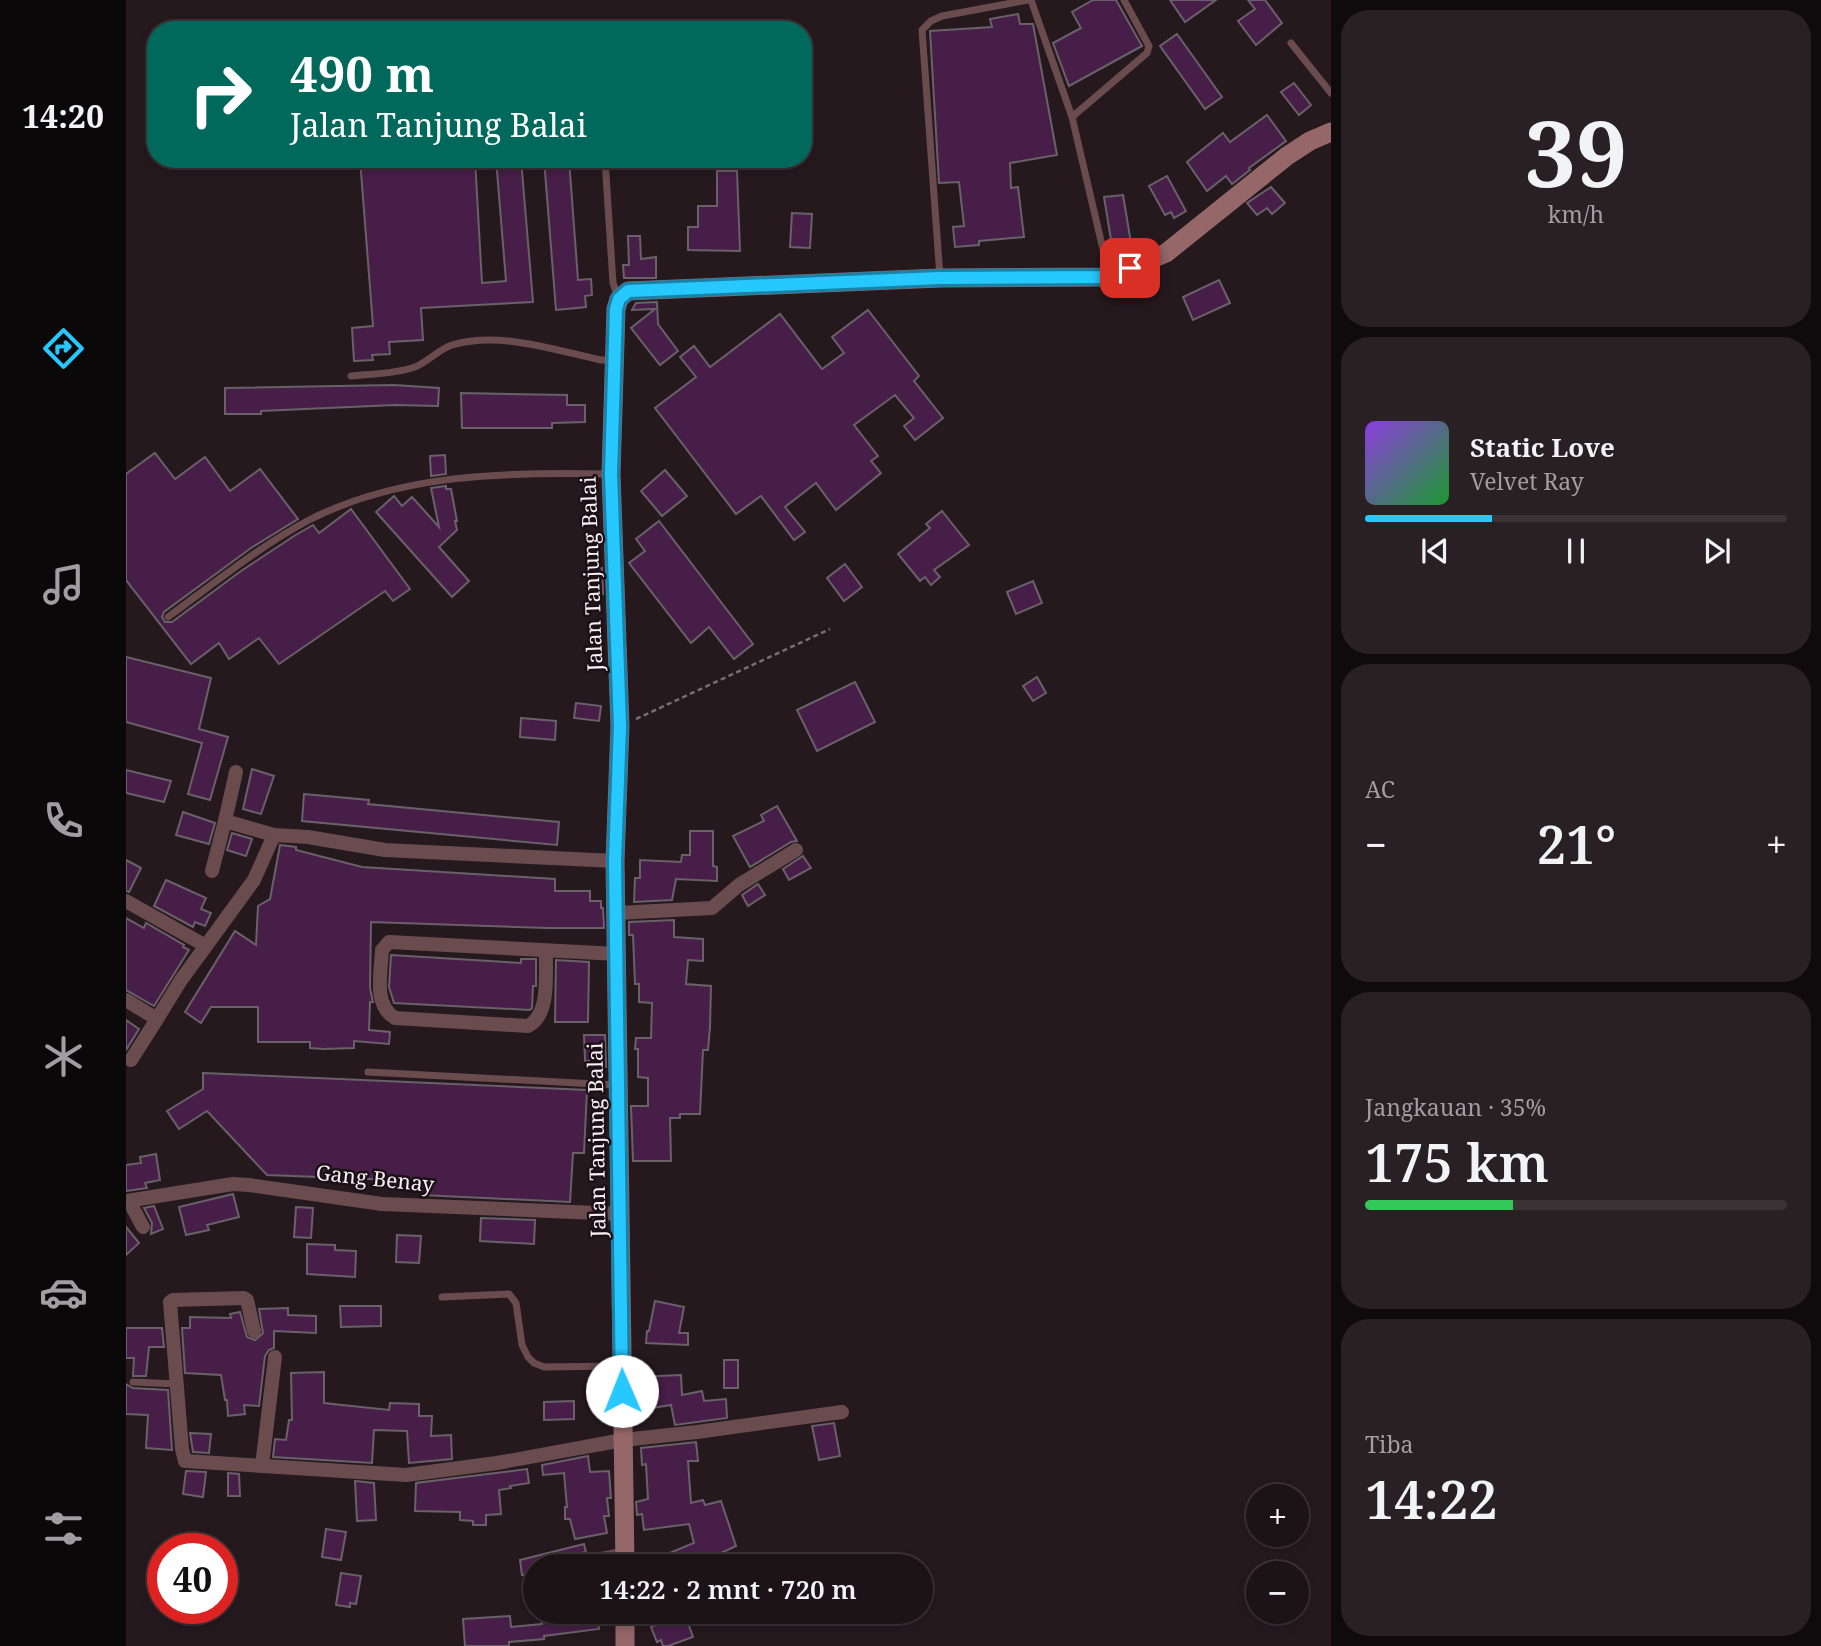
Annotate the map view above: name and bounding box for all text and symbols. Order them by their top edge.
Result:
text: 490 m [290,40,434,106]
icon: right [175,49,266,140]
text: 39 [1525,90,1627,214]
text: 14:20 [22,94,104,137]
text: Jalan Tanjung Balai [290,103,587,146]
text: km/h [1548,198,1604,230]
pin [1100,238,1160,298]
icon: arrive [1111,249,1149,287]
icon: directions [39,324,88,373]
text: Static Love [1470,429,1615,465]
text: Velvet Ray [1470,465,1584,497]
street label: Jalan Tanjung Balai [574,476,608,673]
icon: previous [1416,532,1454,570]
icon: pause [1557,532,1595,570]
icon: next [1698,532,1736,570]
icon: music [39,560,88,609]
text: AC [1365,773,1395,805]
icon: phone [39,796,88,845]
text: 21° [1537,808,1616,879]
text: − [1365,818,1387,870]
text: + [1766,818,1787,870]
icon: climate [39,1032,88,1081]
street label: Jalan Tanjung Balai [580,1042,612,1239]
text: Jangkauan · 35% [1365,1091,1546,1123]
text: 175 km [1365,1126,1549,1197]
street label: Gang Benay [315,1158,436,1198]
icon: car [39,1268,88,1317]
position arrow [585,1354,659,1428]
text: Tiba [1365,1428,1414,1460]
text: 14:22 [1365,1463,1498,1534]
map controls [1246,1484,1309,1624]
button: + [1246,1484,1309,1547]
icon: filters [39,1504,88,1553]
speed limit sign: 40 [147,1533,238,1624]
button: − [1246,1561,1309,1624]
text: 14:22 · 2 mnt · 720 m [599,1571,857,1607]

